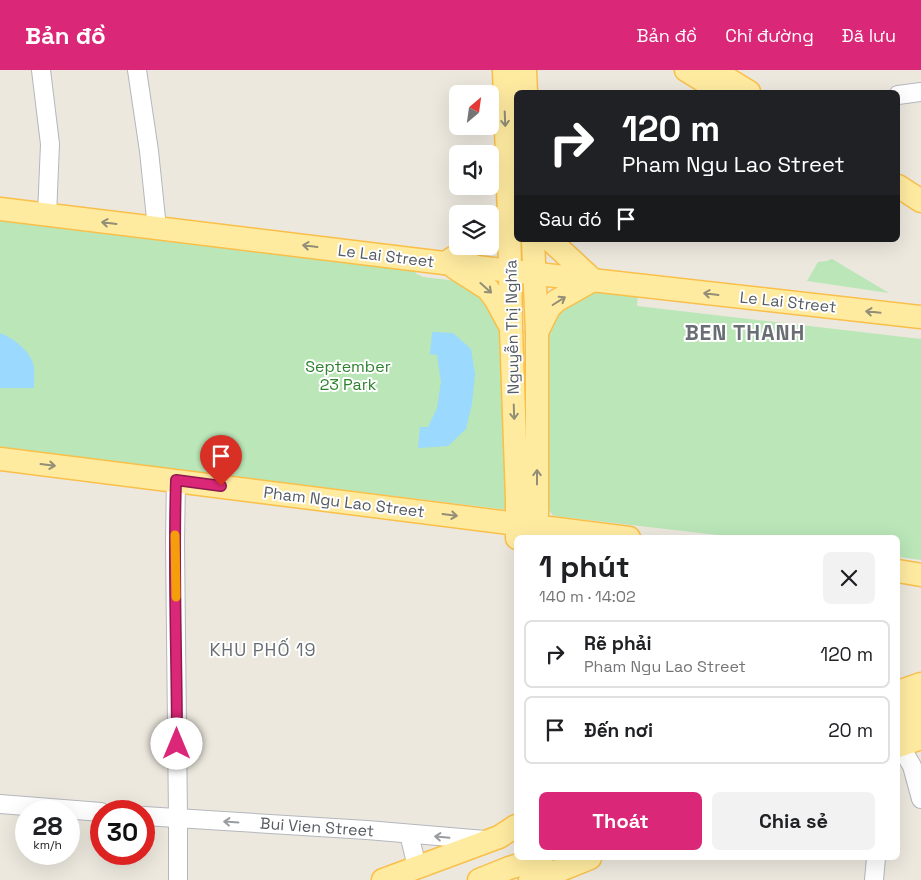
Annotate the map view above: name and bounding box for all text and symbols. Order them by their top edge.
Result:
text: Bản đồ [25,20,106,51]
text: Bản đồ [637,24,697,47]
text: Chỉ đường [725,24,814,47]
text: Đã lưu [842,24,896,47]
north arrow [449,85,499,135]
map controls [449,85,499,255]
text: 120 m [622,107,720,151]
one-way arrow [501,110,510,126]
icon: right [539,110,604,175]
button: sound [449,145,499,195]
text: Pham Ngu Lao Street [622,150,845,178]
button: layers [449,205,499,255]
icon: arrive [612,205,640,233]
text: Sau đó [539,207,602,232]
one-way arrow [101,217,117,227]
street label: Le Lai Street [337,240,435,272]
one-way arrow [302,241,318,251]
street label: Nguyễn Thị Nghĩa [500,260,524,394]
one-way arrow [479,282,492,294]
street label: Le Lai Street [739,286,837,318]
one-way arrow [703,289,719,299]
one-way arrow [552,295,566,306]
one-way arrow [865,307,881,317]
district label: BEN THANH [685,319,805,346]
park label: September 23 Park [305,356,391,395]
one-way arrow [510,404,519,420]
pin [200,435,242,486]
icon: arrive [207,442,235,470]
one-way arrow [40,460,56,470]
one-way arrow [532,470,542,486]
street label: Pham Ngu Lao Street [262,482,426,522]
one-way arrow [442,510,458,520]
text: 1 phút [539,547,630,586]
button: close [823,552,875,604]
text: 140 m · 14:02 [539,586,636,607]
text: Rẽ phải [584,631,652,656]
district label: KHU PHỐ 19 [209,638,317,661]
icon: right [541,640,569,668]
text: 120 m [820,642,873,667]
text: Pham Ngu Lao Street [584,656,746,677]
icon: arrive [541,716,569,744]
position arrow [150,717,202,769]
text: Đến nơi [584,718,653,743]
text: 20 m [828,718,873,743]
button: Thoát [539,792,702,850]
button: Chia sẻ [712,792,875,850]
speed limit sign: 30 [90,800,155,865]
text: 28 [33,810,62,842]
street label: Bui Vien Street [259,813,375,841]
one-way arrow [223,817,239,826]
one-way arrow [434,832,450,841]
text: km/h [33,837,62,853]

